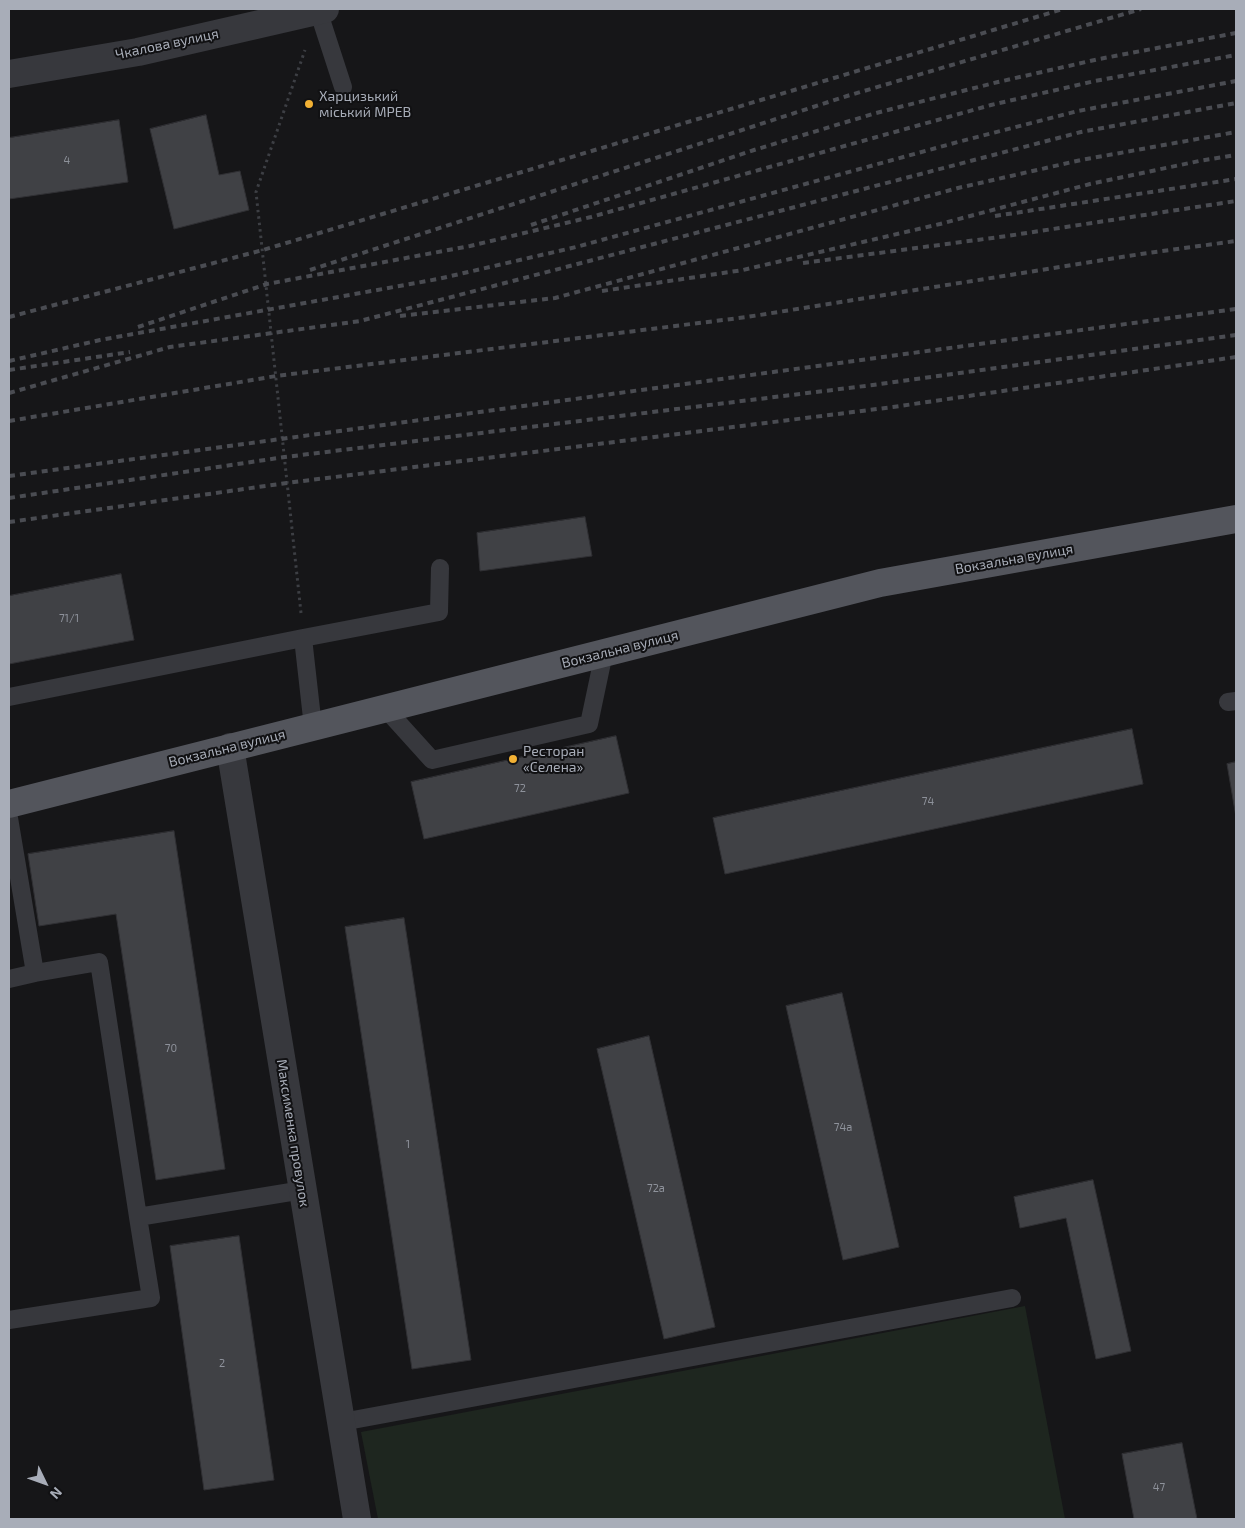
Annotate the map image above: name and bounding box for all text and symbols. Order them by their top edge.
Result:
street label: Чкалова вулиця [114,25,220,63]
place label: Харцизький міський МРЕВ [319,88,411,120]
marker: Харцизький міський МРЕВ [303,98,315,110]
house number: 4 [64,153,70,167]
street label: Вокзальна вулиця [954,540,1074,578]
house number: 71/1 [59,611,79,625]
street label: Вокзальна вулиця [560,626,680,672]
street label: Вокзальна вулиця [167,725,287,771]
place label: Ресторан «Селена» [523,743,584,776]
marker: Ресторан «Селена» [507,753,519,765]
house number: 72 [514,781,526,795]
house number: 74 [922,794,934,808]
house number: 70 [165,1041,177,1055]
street label: Максименка провулок [273,1058,313,1208]
house number: 74а [834,1120,852,1134]
house number: 1 [406,1137,410,1151]
house number: 72а [647,1181,665,1195]
house number: 2 [219,1356,225,1370]
north arrow [20,1458,70,1508]
house number: 47 [1153,1480,1165,1494]
text: N [47,1484,66,1503]

